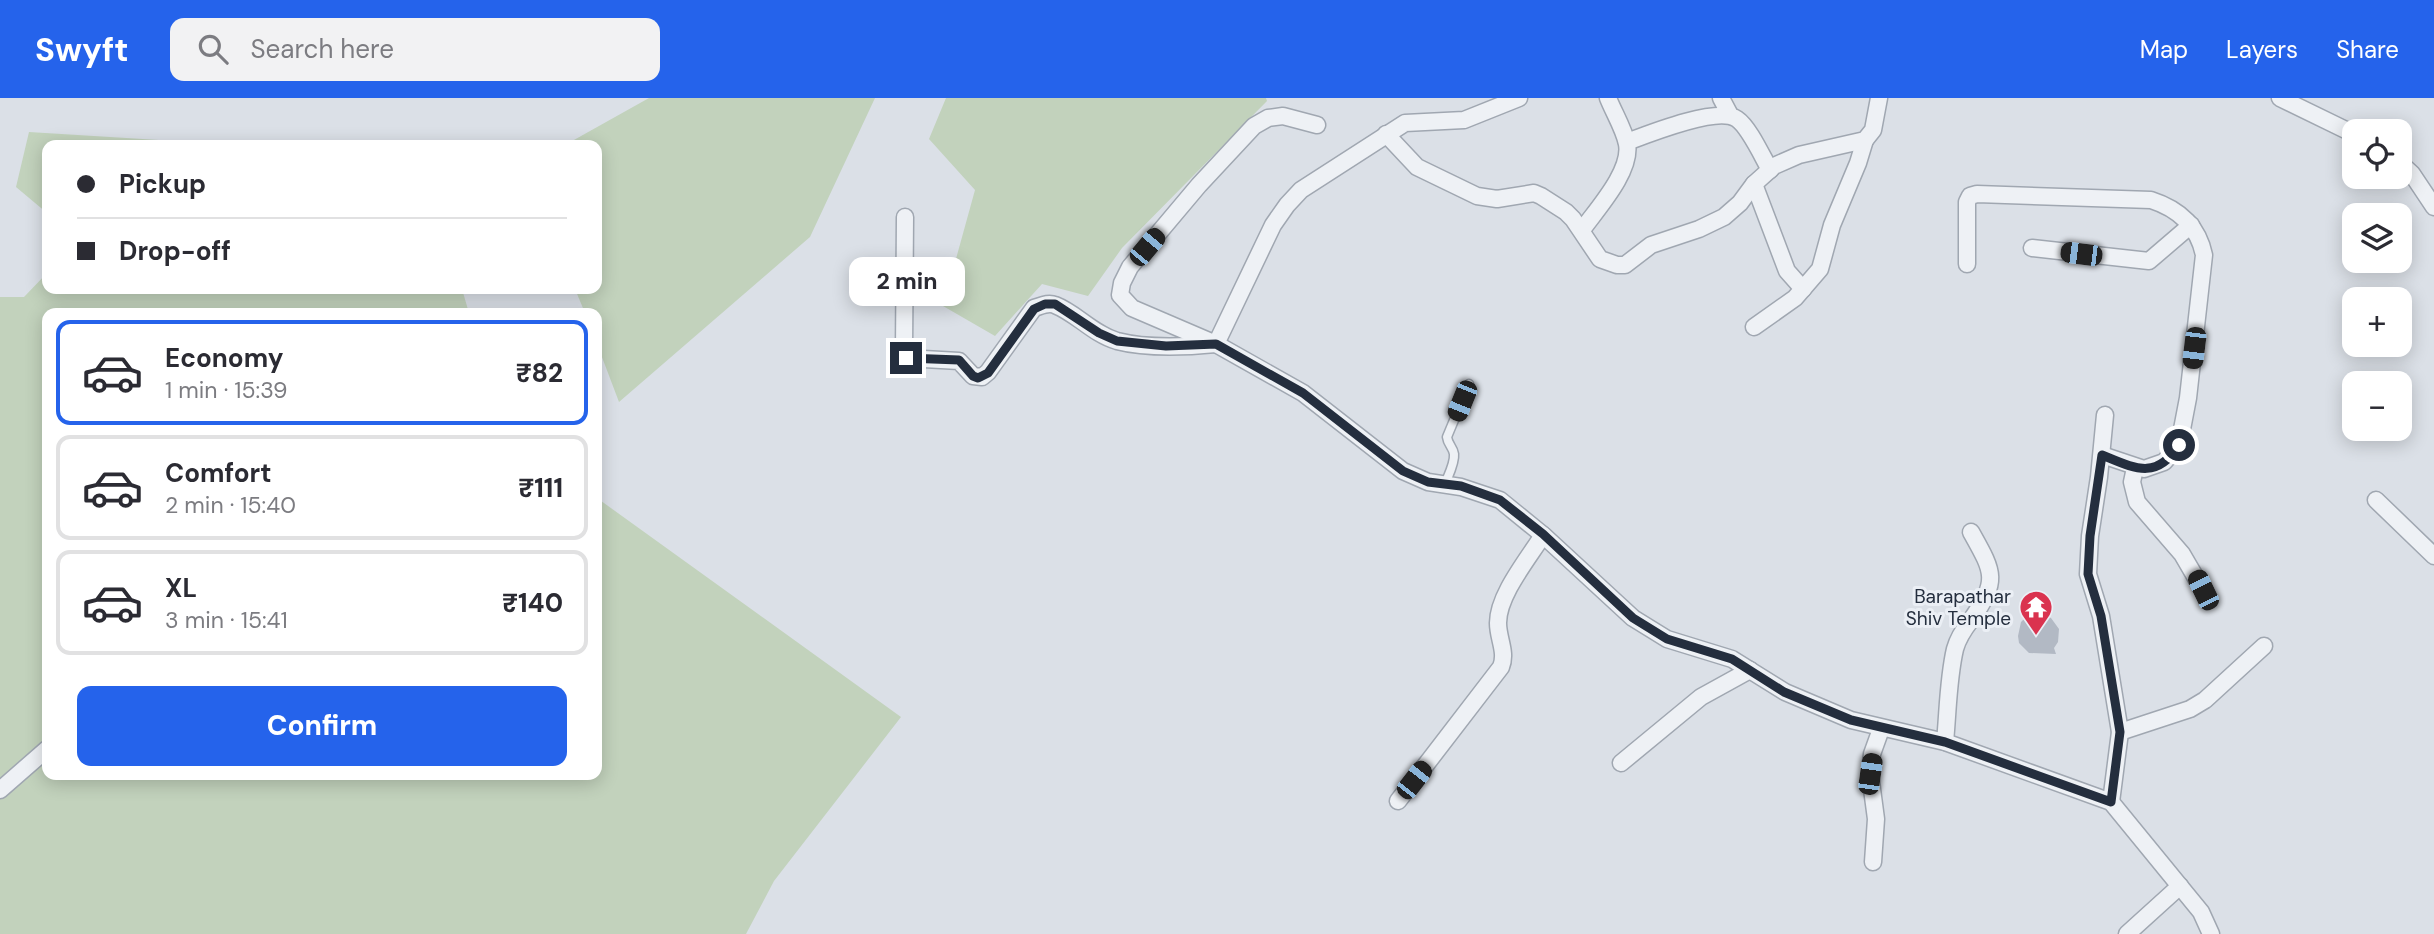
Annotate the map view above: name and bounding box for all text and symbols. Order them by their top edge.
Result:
search box [170,18,660,81]
text: Swyft [35,28,128,71]
icon: search [194,30,232,68]
text: Search here [250,32,394,66]
text: Map [2140,34,2188,65]
text: Layers [2226,34,2298,65]
text: Share [2336,34,2399,65]
map controls [2342,119,2412,441]
button: locate [2342,119,2412,189]
text: Pickup [119,167,206,201]
button: layers [2342,203,2412,273]
car [1126,224,1169,270]
text: Drop-off [119,234,231,268]
car [2059,241,2104,267]
callout: 2 min [848,257,964,306]
text: 2 min [876,266,938,296]
button: + [2342,287,2412,357]
car [2182,326,2207,370]
icon: car [81,341,144,404]
text: Economy [165,341,283,375]
route end [890,342,922,374]
text: ₹82 [516,356,563,390]
button: − [2342,371,2412,441]
text: 1 min · 15:39 [165,375,288,405]
car [1445,378,1480,424]
route start [2163,429,2195,461]
icon: car [81,456,144,519]
text: Comfort [165,456,271,490]
text: ₹111 [518,471,563,505]
text: 2 min · 15:40 [165,490,296,520]
car [2185,567,2222,613]
icon: car [81,571,144,634]
text: XL [165,571,197,605]
place label: Barapathar Shiv Temple [1906,584,2011,631]
text: ₹140 [502,586,563,620]
temple icon: Barapathar Shiv Temple [2017,588,2055,637]
text: 3 min · 15:41 [165,605,288,635]
button: Confirm [77,686,567,766]
car [1857,752,1884,796]
car [1393,757,1436,803]

